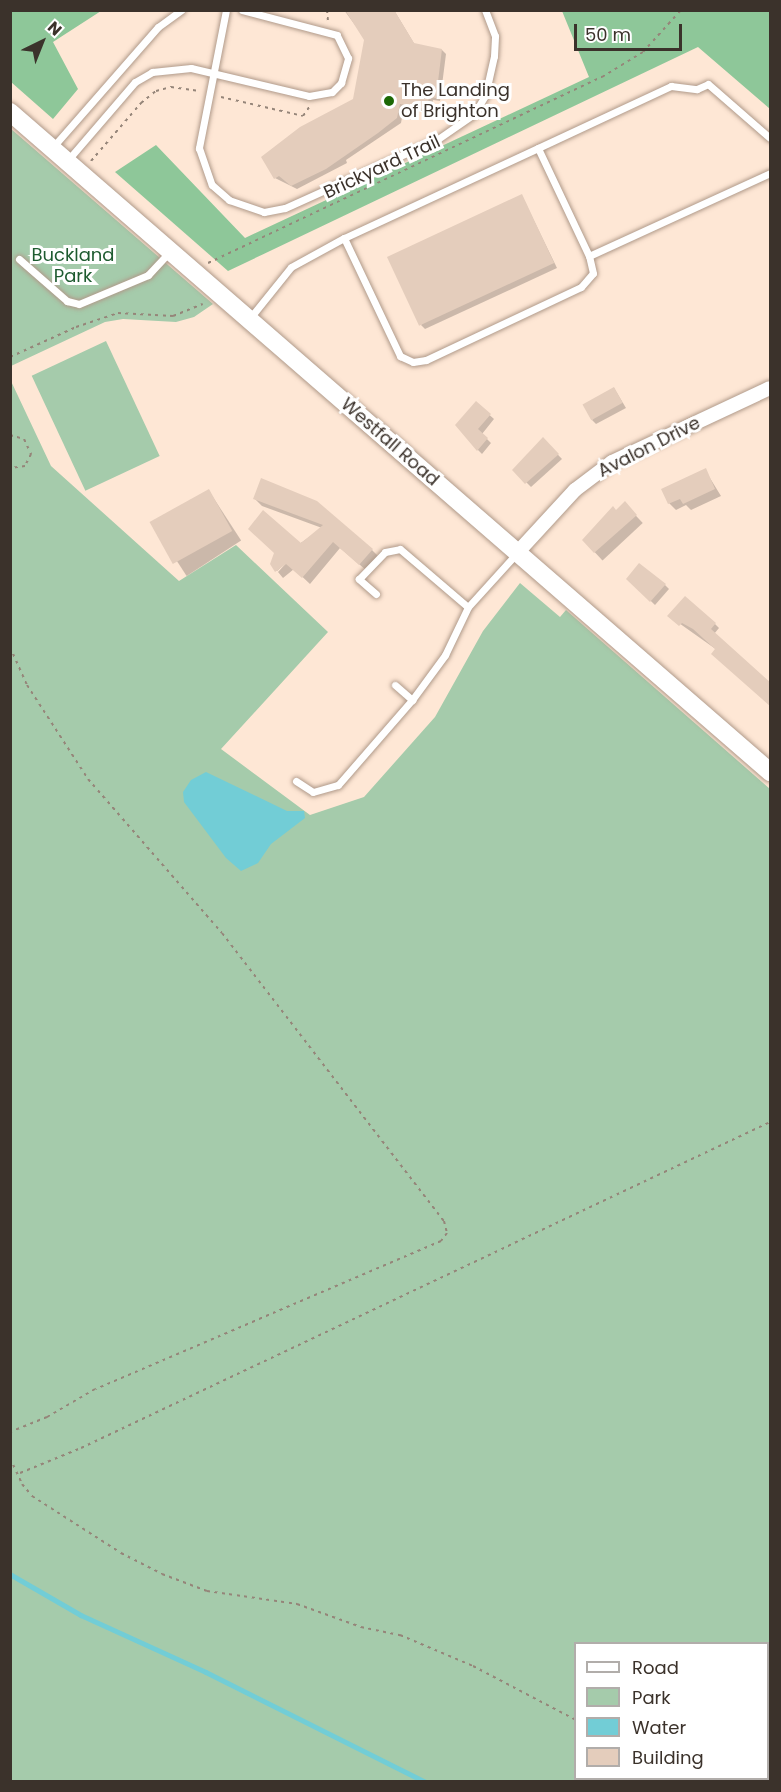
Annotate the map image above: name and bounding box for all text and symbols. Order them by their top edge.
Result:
north arrow [12,12,72,72]
scale bar [577,12,685,50]
text: N [42,16,67,41]
text: 50 m [585,22,631,47]
place label: The Landing of Brighton [401,80,510,122]
marker: The Landing of Brighton [382,94,396,108]
street label: Brickyard Trail [320,131,444,203]
park label: Buckland Park [31,245,115,288]
street label: Westfall Road [336,393,444,491]
street label: Avalon Drive [594,412,704,482]
legend [574,1642,769,1780]
text: Road [632,1655,679,1680]
text: Park [632,1685,671,1710]
text: Water [632,1715,686,1740]
text: Building [632,1745,704,1770]

